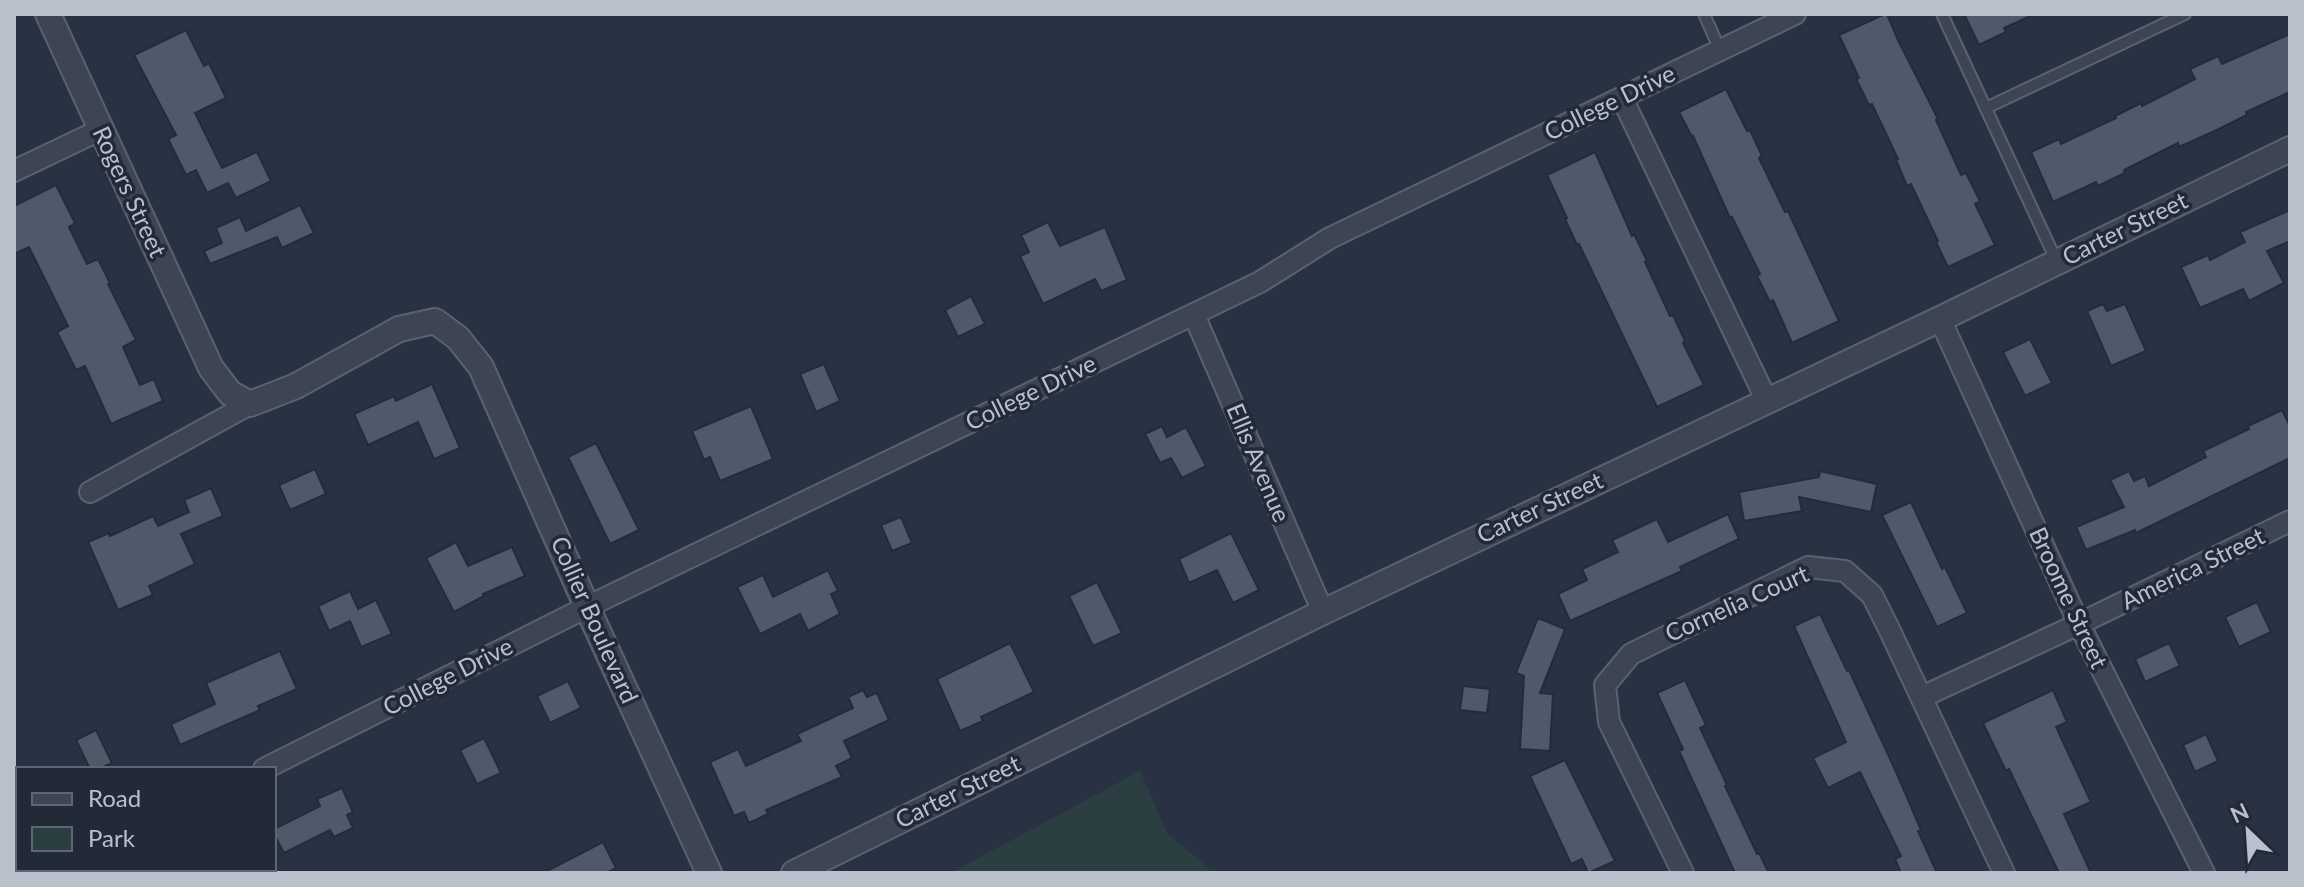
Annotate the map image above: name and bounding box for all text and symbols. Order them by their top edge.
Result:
street label: College Drive [1539,58,1679,146]
street label: Rogers Street [87,121,173,262]
street label: Carter Street [2057,185,2192,270]
street label: College Drive [960,348,1100,436]
street label: Ellis Avenue [1221,399,1297,526]
street label: Carter Street [1472,465,1607,548]
street label: America Street [2116,520,2269,615]
street label: Broome Street [2024,522,2115,673]
street label: Collier Boulevard [546,531,645,707]
street label: Cornelia Court [1660,558,1813,647]
street label: College Drive [378,631,517,721]
street label: Carter Street [890,748,1025,833]
legend [16,767,276,871]
text: Road [88,783,141,812]
north arrow [2208,791,2288,871]
text: N [2226,797,2253,828]
text: Park [88,823,136,852]

